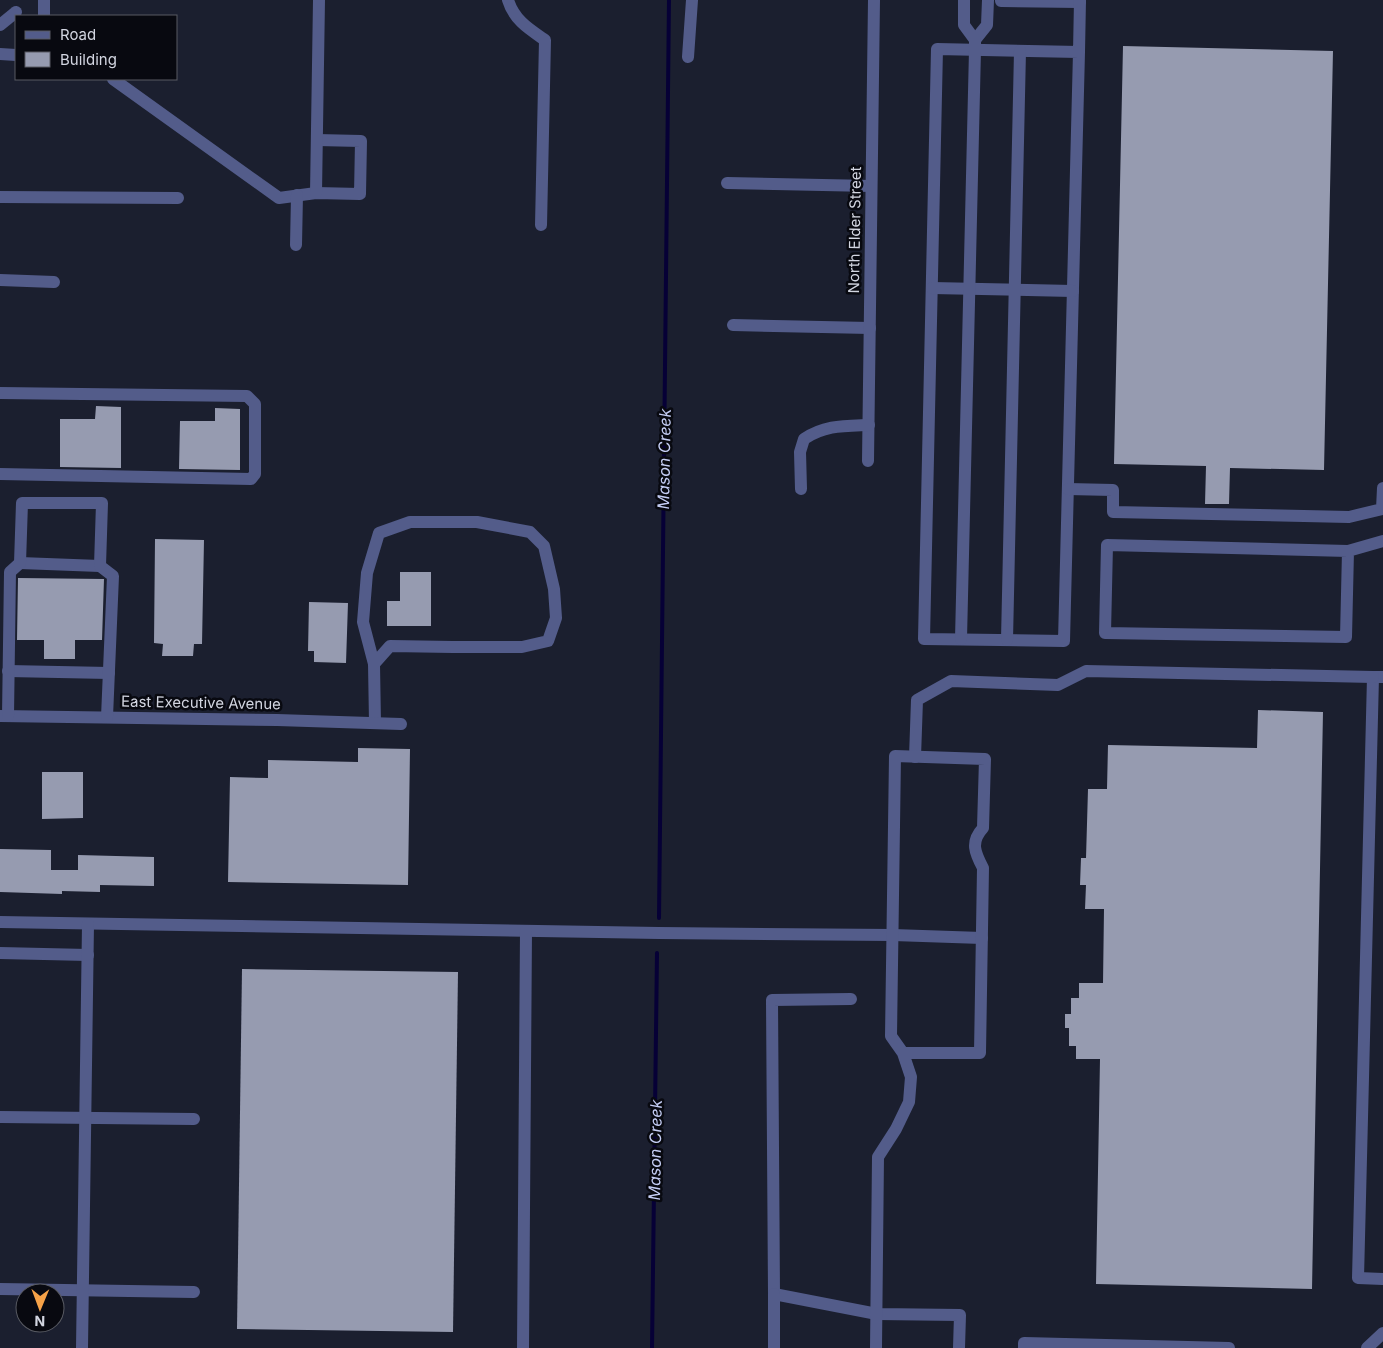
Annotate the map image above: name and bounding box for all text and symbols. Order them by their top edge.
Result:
legend [15,15,178,80]
text: Road [60,25,96,44]
text: Building [60,50,117,69]
street label: North Elder Street [844,166,865,294]
water label: Mason Creek [653,408,675,510]
street label: East Executive Avenue [121,692,281,713]
water label: Mason Creek [644,1099,666,1201]
north arrow [15,1283,65,1333]
text: N [34,1313,45,1330]

